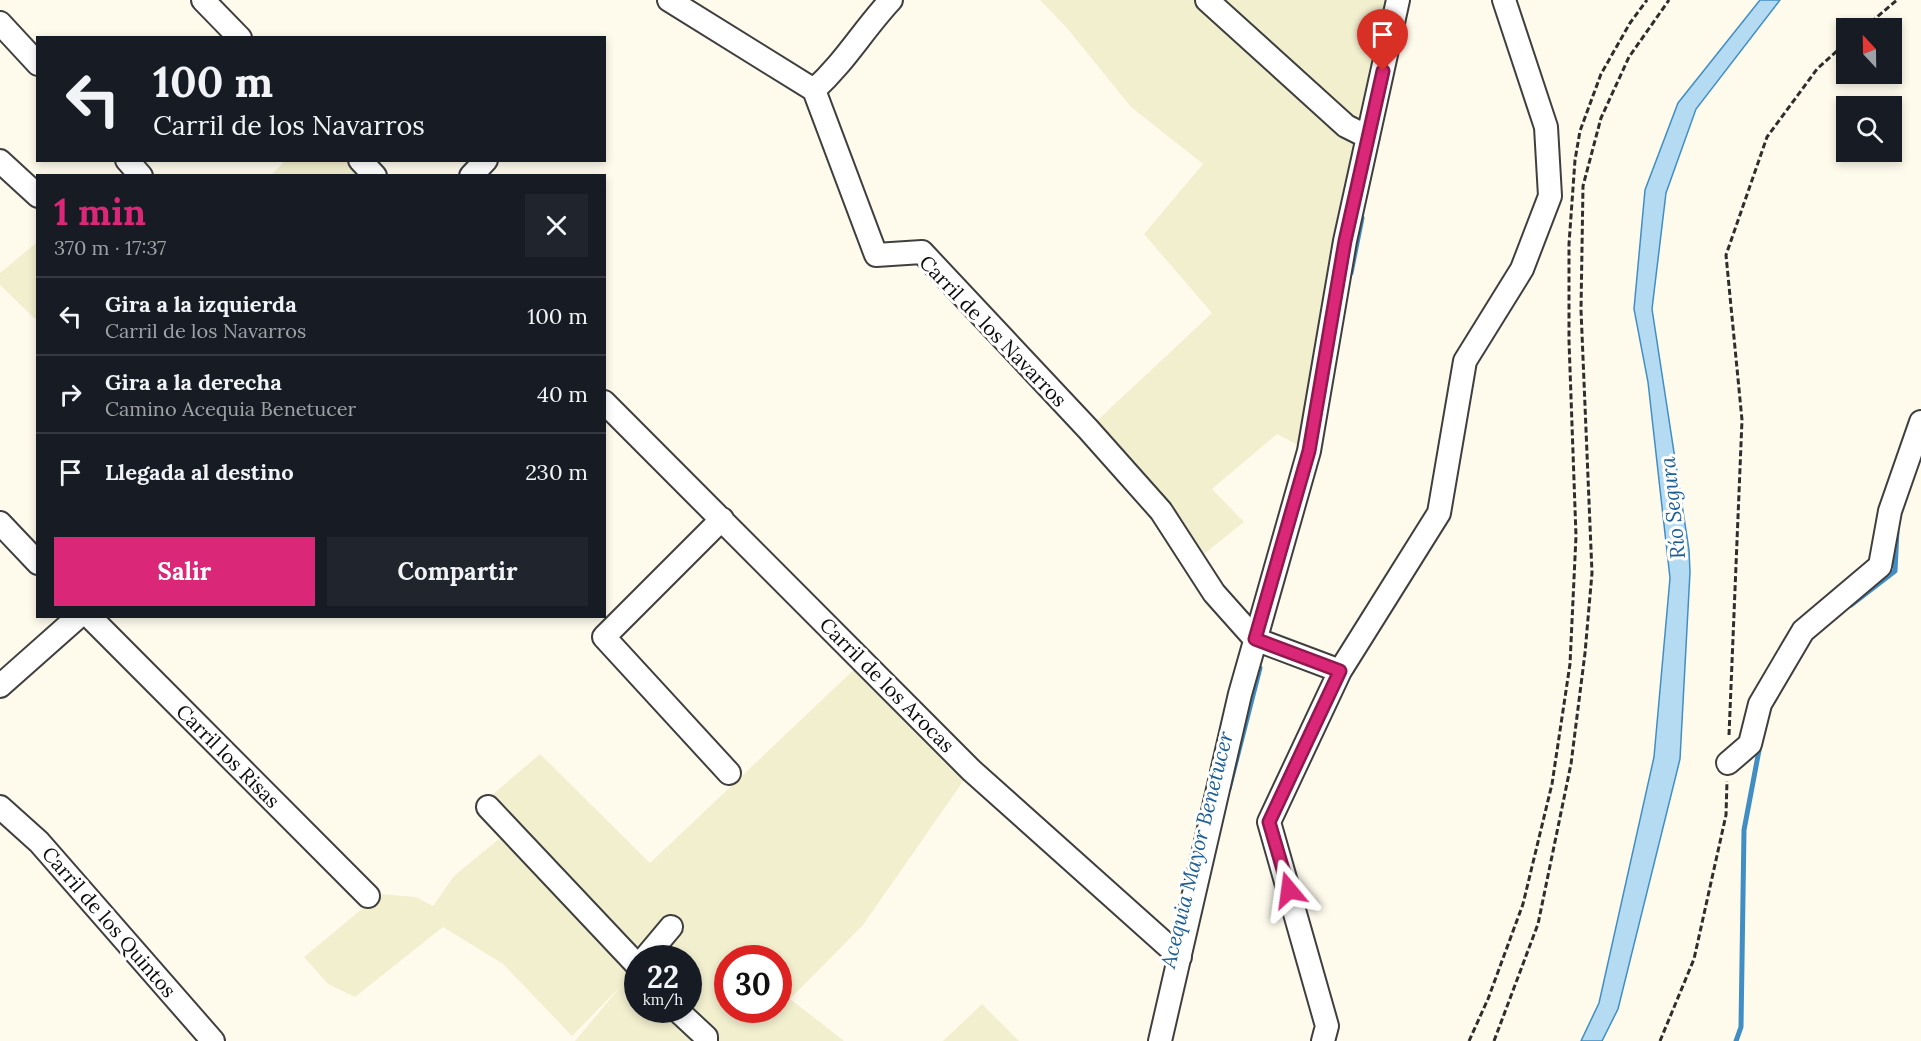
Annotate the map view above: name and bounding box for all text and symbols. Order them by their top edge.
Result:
pin [1357,9,1408,71]
icon: arrive [1366,18,1399,51]
north arrow [1836,18,1902,84]
map controls [1836,18,1902,162]
text: 100 m [153,55,273,109]
icon: left [54,60,132,138]
button: search [1836,96,1902,162]
text: Carril de los Navarros [153,108,425,142]
text: 1 min [54,189,146,235]
button: close [525,194,588,257]
text: 370 m · 17:37 [54,235,166,260]
street label: Carril de los Navarros [914,250,1072,412]
text: Gira a la izquierda [105,290,297,318]
icon: left [54,300,87,333]
text: 100 m [527,302,588,330]
text: Carril de los Navarros [105,318,306,343]
text: Gira a la derecha [105,368,282,396]
icon: right [54,378,87,411]
text: 40 m [537,380,588,408]
text: Camino Acequia Benetucer [105,396,356,421]
water label: Río Segura [1654,455,1691,560]
icon: arrive [54,456,87,489]
text: Llegada al destino [105,458,294,486]
text: 230 m [525,458,588,486]
button: Salir [54,537,315,606]
button: Compartir [327,537,588,606]
street label: Carril de los Arocas [815,612,960,757]
street label: Carril los Risas [171,699,285,813]
water label: Acequia Mayor Benetucer [1154,728,1239,972]
street label: Carril de los Quintos [37,841,182,1002]
position arrow [1257,858,1321,922]
speed limit sign: 30 [714,945,792,1023]
text: 22 [647,958,679,996]
text: km/h [643,990,683,1009]

